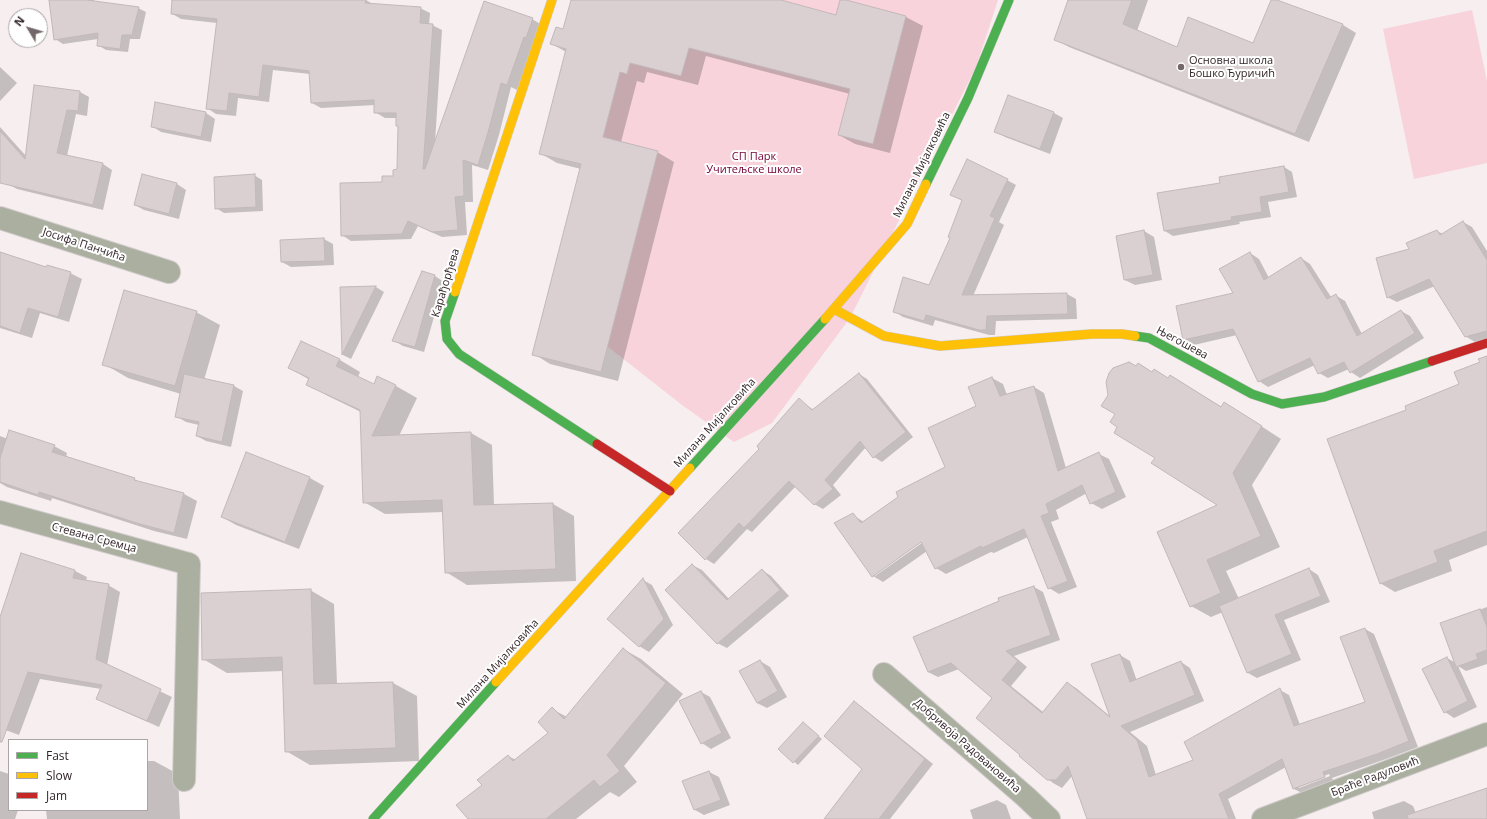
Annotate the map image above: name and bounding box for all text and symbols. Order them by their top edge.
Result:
north arrow [8,8,48,48]
text: N [10,13,28,29]
place label: Основна школа Бошко Ђуричић [1189,54,1275,80]
marker: Основна школа Бошко Ђуричић [1176,62,1186,72]
street label: Милана Мијалковића [891,110,953,220]
park label: СП Парк Учитељске школе [706,150,802,176]
street label: Јосифа Панчића [41,225,127,265]
street label: Карађорђева [429,247,463,319]
street label: Његошева [1154,324,1210,362]
street label: Милана Мијалковића [671,376,759,470]
street label: Стевана Сремца [50,520,138,556]
street label: Милана Мијалковића [454,617,542,711]
street label: Добривоја Радовановића [911,696,1023,796]
legend [8,739,148,811]
text: Fast [46,747,69,764]
street label: Браће Радуловић [1329,754,1421,800]
text: Slow [46,767,72,784]
text: Jam [46,787,67,804]

